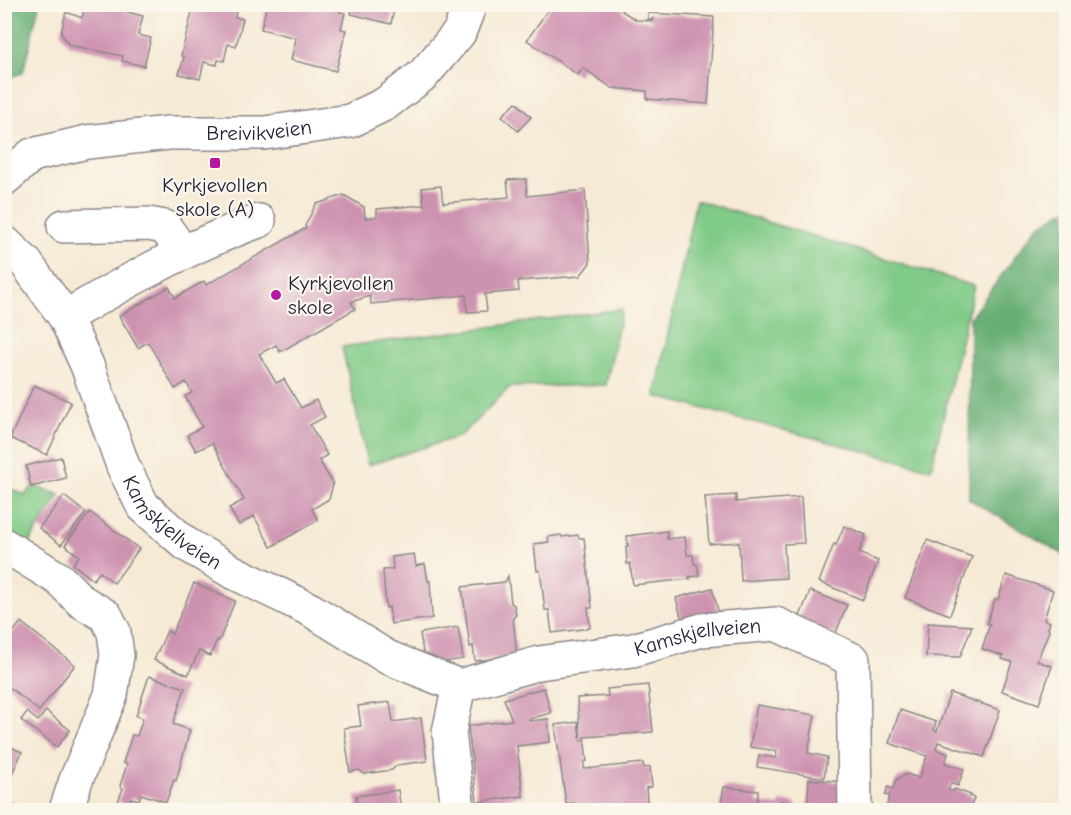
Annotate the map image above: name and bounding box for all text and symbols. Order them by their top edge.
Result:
street label: Breivikveien [206,114,313,145]
marker: Kyrkjevollen skole (A) [208,156,222,170]
place label: Kyrkjevollen skole (A) [162,173,268,221]
place label: Kyrkjevollen skole [288,271,394,319]
marker: Kyrkjevollen skole [269,288,283,302]
street label: Kamskjellveien [118,472,226,575]
street label: Kamskjellveien [631,613,762,661]

